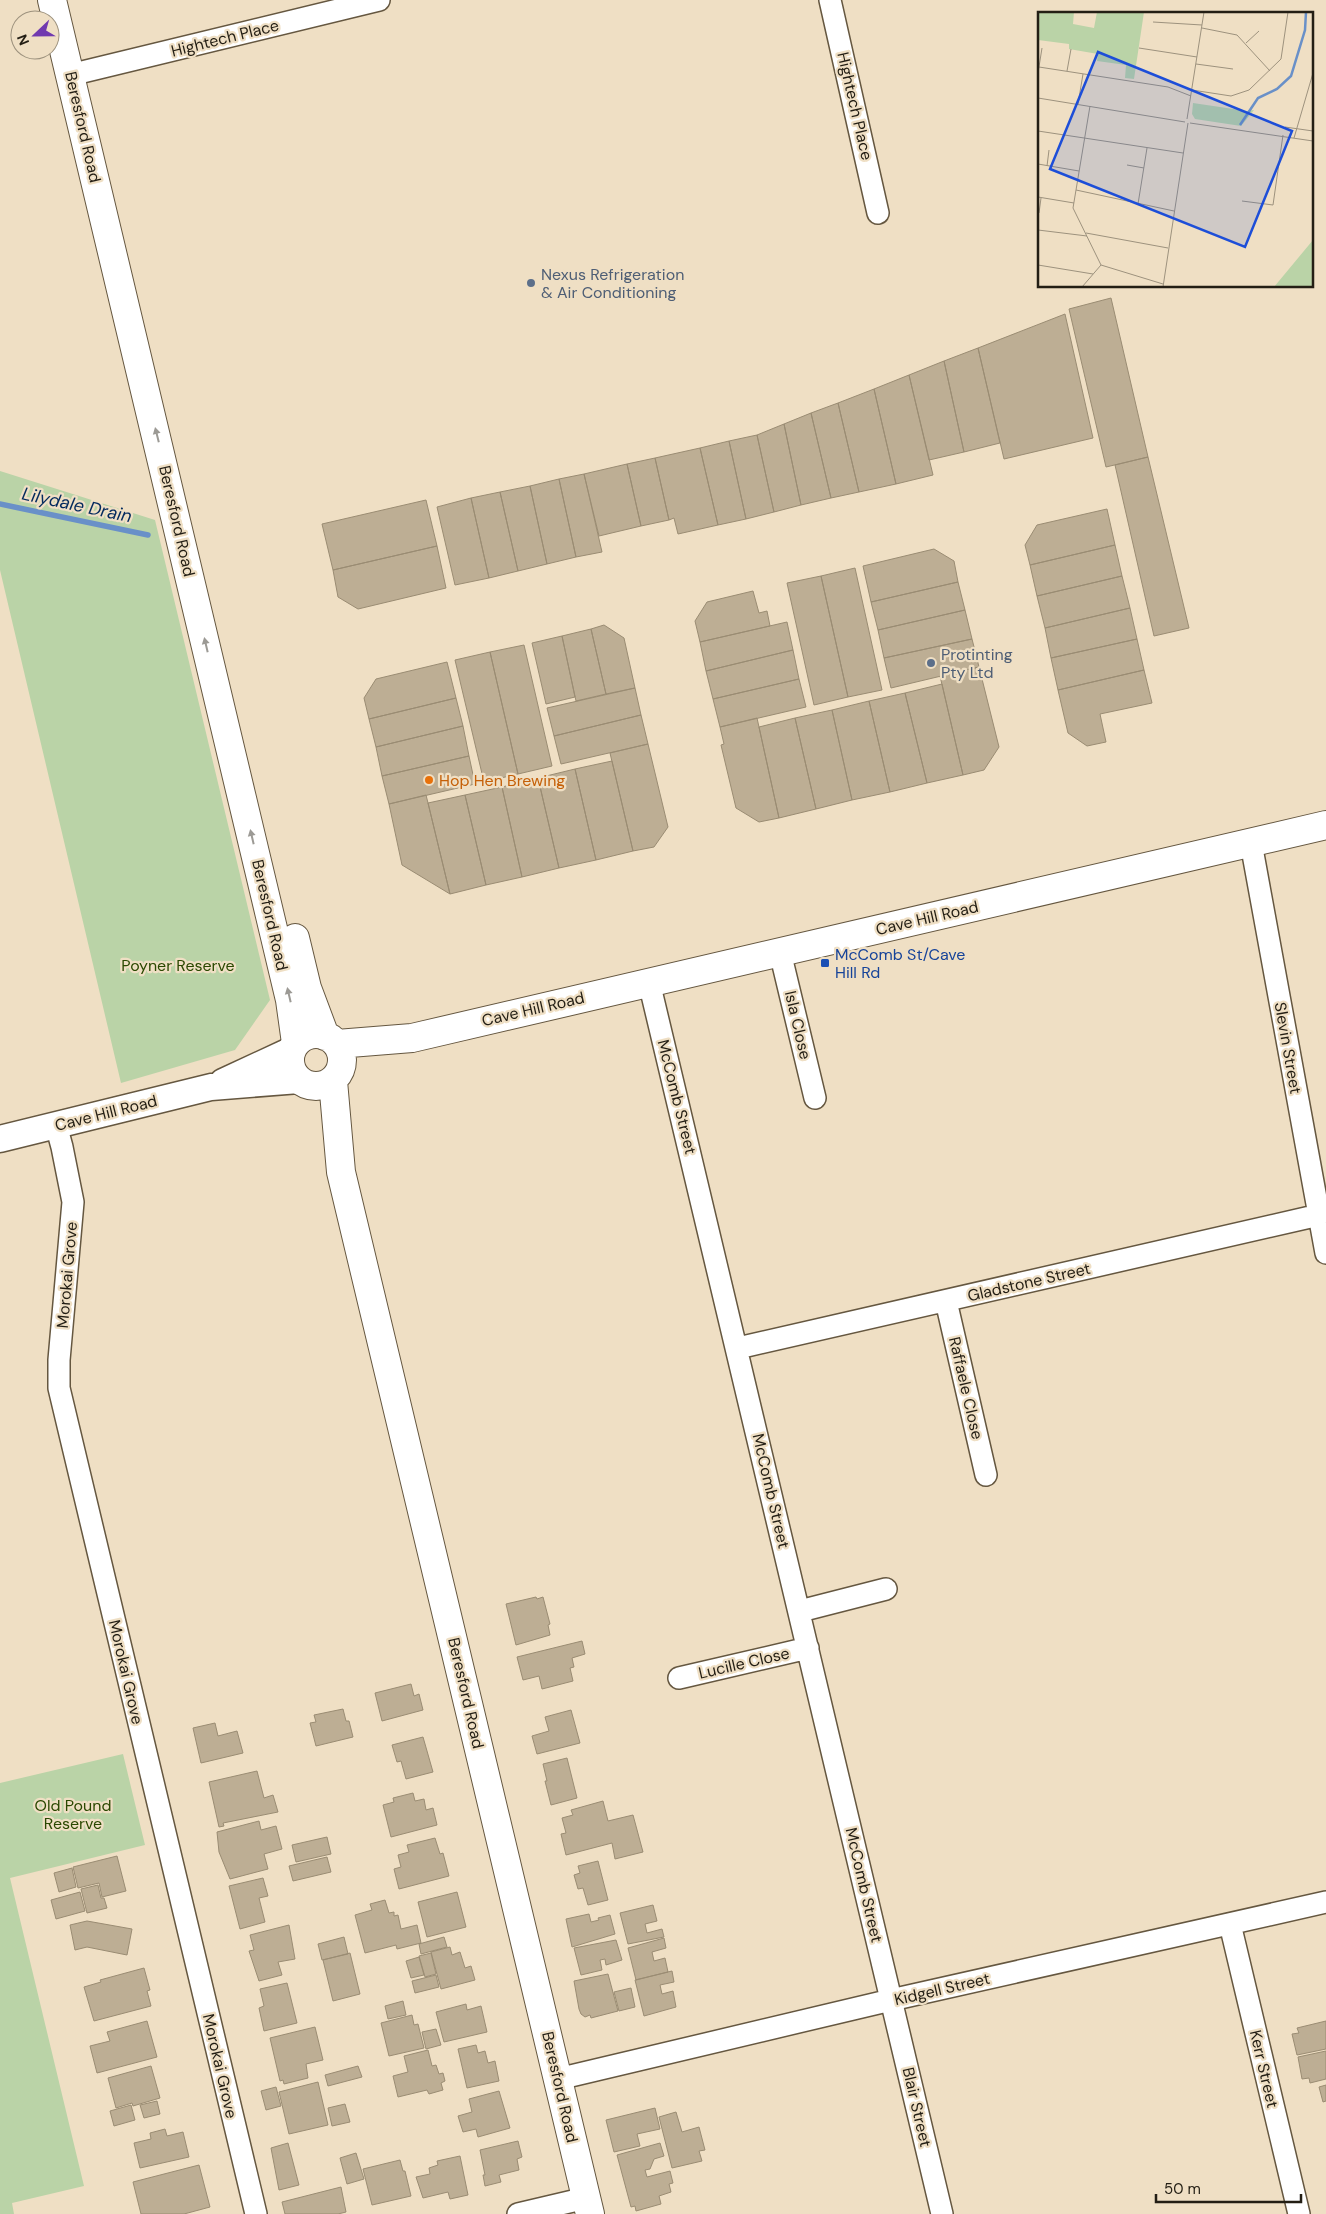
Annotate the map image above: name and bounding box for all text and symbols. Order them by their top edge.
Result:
north arrow [10,10,60,60]
inset map [1038,12,1314,288]
street label: Hightech Place [169,14,281,62]
text: N [13,32,33,48]
street label: Hightech Place [832,50,878,162]
street label: Beresford Road [60,69,106,185]
place label: Nexus Refrigeration & Air Conditioning [541,264,684,303]
marker: Nexus Refrigeration & Air Conditioning [525,277,537,289]
one-way arrow [152,428,160,443]
street label: Beresford Road [154,463,200,579]
water label: Lilydale Drain [20,482,134,528]
one-way arrow [202,637,210,652]
place label: Protinting Pty Ltd [941,644,1013,683]
marker: Protinting Pty Ltd [925,657,937,669]
place label: Hop Hen Brewing [439,770,565,791]
marker: Hop Hen Brewing [423,774,435,786]
one-way arrow [248,829,256,844]
street label: Beresford Road [247,857,293,973]
street label: Cave Hill Road [874,896,980,940]
place label: McComb St/Cave Hill Rd [835,944,965,983]
park label: Poyner Reserve [121,955,235,976]
marker: McComb St/Cave Hill Rd [819,957,831,969]
one-way arrow [285,987,293,1003]
street label: Cave Hill Road [480,987,586,1031]
street label: Isla Close [780,989,816,1061]
street label: Slevin Street [1270,1001,1306,1095]
street label: McComb Street [653,1037,701,1157]
street label: Cave Hill Road [53,1090,159,1136]
street label: Morokai Grove [52,1221,82,1329]
street label: Gladstone Street [965,1258,1093,1306]
street label: Raffaele Close [944,1335,988,1441]
street label: McComb Street [748,1431,794,1551]
street label: Morokai Grove [104,1618,148,1726]
street label: Beresford Road [443,1635,489,1751]
street label: Lucille Close [696,1642,792,1684]
park label: Old Pound Reserve [35,1795,111,1834]
street label: McComb Street [841,1825,887,1945]
street label: Kidgell Street [892,1968,992,2010]
street label: Morokai Grove [198,2012,242,2120]
street label: Kerr Street [1245,2028,1283,2110]
street label: Beresford Road [537,2029,583,2145]
street label: Blair Street [898,2065,936,2149]
scale bar [1156,2172,1301,2204]
text: 50 m [1164,2179,1201,2199]

